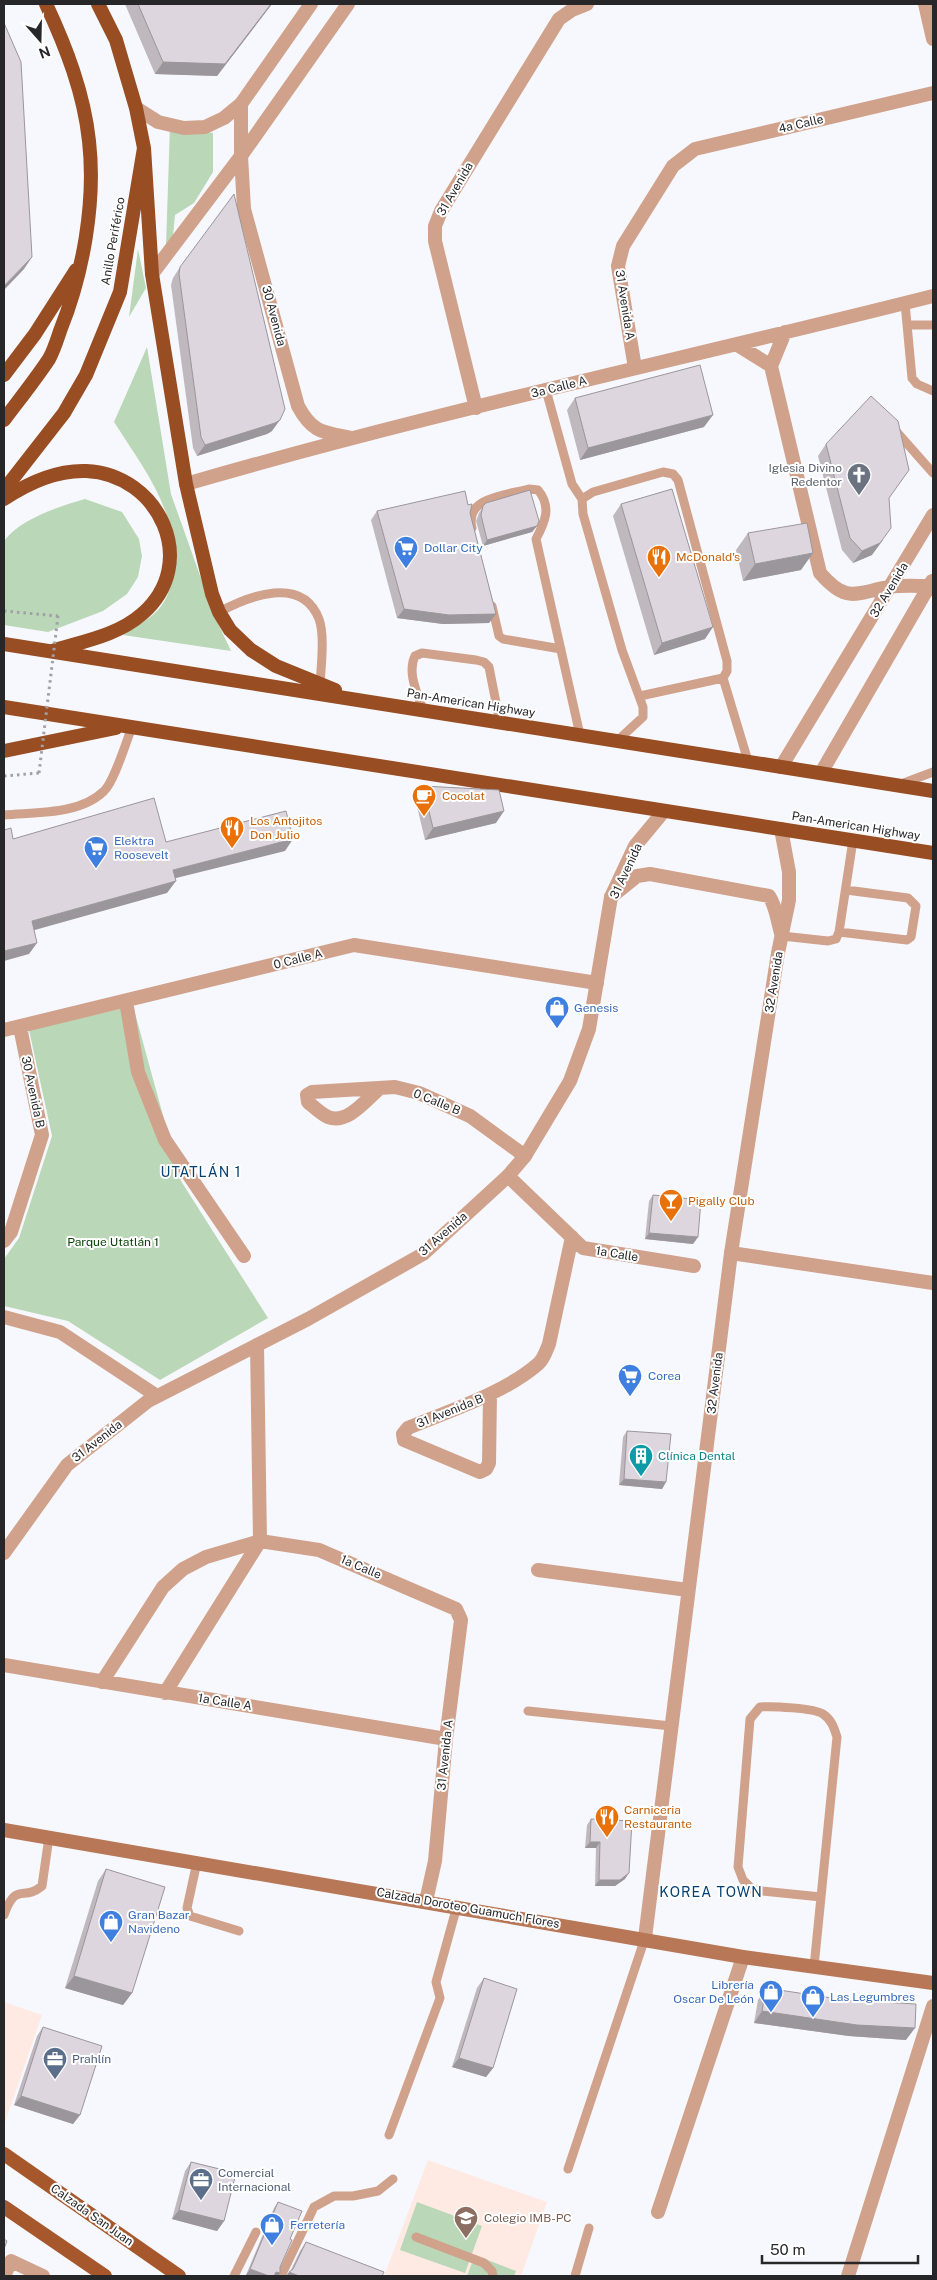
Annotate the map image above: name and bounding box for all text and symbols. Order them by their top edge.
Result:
north arrow [15,15,65,65]
text: N [37,43,52,62]
street label: 4a Calle [777,112,825,136]
street label: 31 Avenida [434,160,476,218]
street label: Anillo Periférico [98,196,128,286]
street label: 31 Avenida A [613,269,638,342]
street label: 30 Avenida [259,284,289,348]
street label: 3a Calle A [530,373,589,401]
place label: Iglesia Divino Redentor [768,461,842,489]
church icon: Iglesia Divino Redentor [846,462,872,496]
supermarket icon: Dollar City [393,535,419,569]
place label: Dollar City [424,541,483,555]
restaurant icon: McDonald's [646,544,672,578]
place label: McDonald's [676,550,740,564]
street label: 32 Avenida [867,560,911,620]
street label: Pan-American Highway [406,686,537,720]
cafe icon: Cocolat [411,783,437,817]
place label: Cocolat [442,789,485,803]
street label: Pan-American Highway [791,809,922,843]
place label: Los Antojitos Don Julio [250,814,322,842]
restaurant icon: Los Antojitos Don Julio [219,815,245,849]
place label: Elektra Roosevelt [114,834,169,862]
supermarket icon: Elektra Roosevelt [83,835,109,869]
street label: 31 Avenida [607,841,645,901]
street label: 0 Calle A [272,946,324,972]
street label: 32 Avenida [762,950,786,1014]
shop icon: Genesis [544,995,570,1029]
place label: Genesis [574,1001,618,1015]
street label: 30 Avenida B [19,1055,47,1129]
street label: 0 Calle B [411,1086,463,1118]
district label: UTATLÁN 1 [161,1163,241,1180]
bar icon: Pigally Club [658,1188,684,1222]
place label: Pigally Club [688,1194,755,1208]
street label: 31 Avenida [416,1209,470,1259]
park label: Parque Utatlán 1 [67,1235,159,1249]
street label: 1a Calle [595,1244,639,1264]
street label: 32 Avenida [704,1351,726,1415]
supermarket icon: Corea [617,1363,643,1397]
place label: Corea [648,1369,681,1383]
street label: 31 Avenida B [415,1391,485,1431]
street label: 31 Avenida [69,1417,125,1465]
building icon: Clínica Dental [628,1443,654,1477]
place label: Clínica Dental [658,1449,736,1463]
street label: 1a Calle [339,1552,384,1582]
street label: 1a Calle A [197,1691,253,1713]
street label: 31 Avenida A [434,1718,456,1791]
place label: Carniceria Restaurante [624,1803,692,1831]
restaurant icon: Carniceria Restaurante [594,1804,620,1838]
district label: KOREA TOWN [659,1884,763,1900]
street label: Calzada Doroteo Guamuch Flores [375,1885,561,1931]
place label: Gran Bazar Navideno [128,1908,190,1936]
shop icon: Gran Bazar Navideno [98,1909,124,1943]
place label: Librería Oscar De León [673,1978,754,2006]
shop icon: Librería Oscar De León [758,1979,784,2013]
shop icon: Las Legumbres [800,1984,826,2018]
place label: Las Legumbres [830,1990,915,2004]
office icon: Prahlín [42,2046,68,2080]
place label: Prahlín [72,2052,111,2066]
place label: Comercial Internacional [218,2166,291,2194]
office icon: Comercial Internacional [188,2167,214,2201]
street label: Calzada San Juan [48,2181,136,2249]
school or university icon: Colegio IMB-PC [453,2205,479,2239]
place label: Colegio IMB-PC [484,2211,572,2225]
shop icon: Ferretería [259,2212,285,2246]
place label: Ferretería [290,2218,345,2232]
scale bar [762,2232,918,2264]
text: 50 m [770,2241,805,2258]

